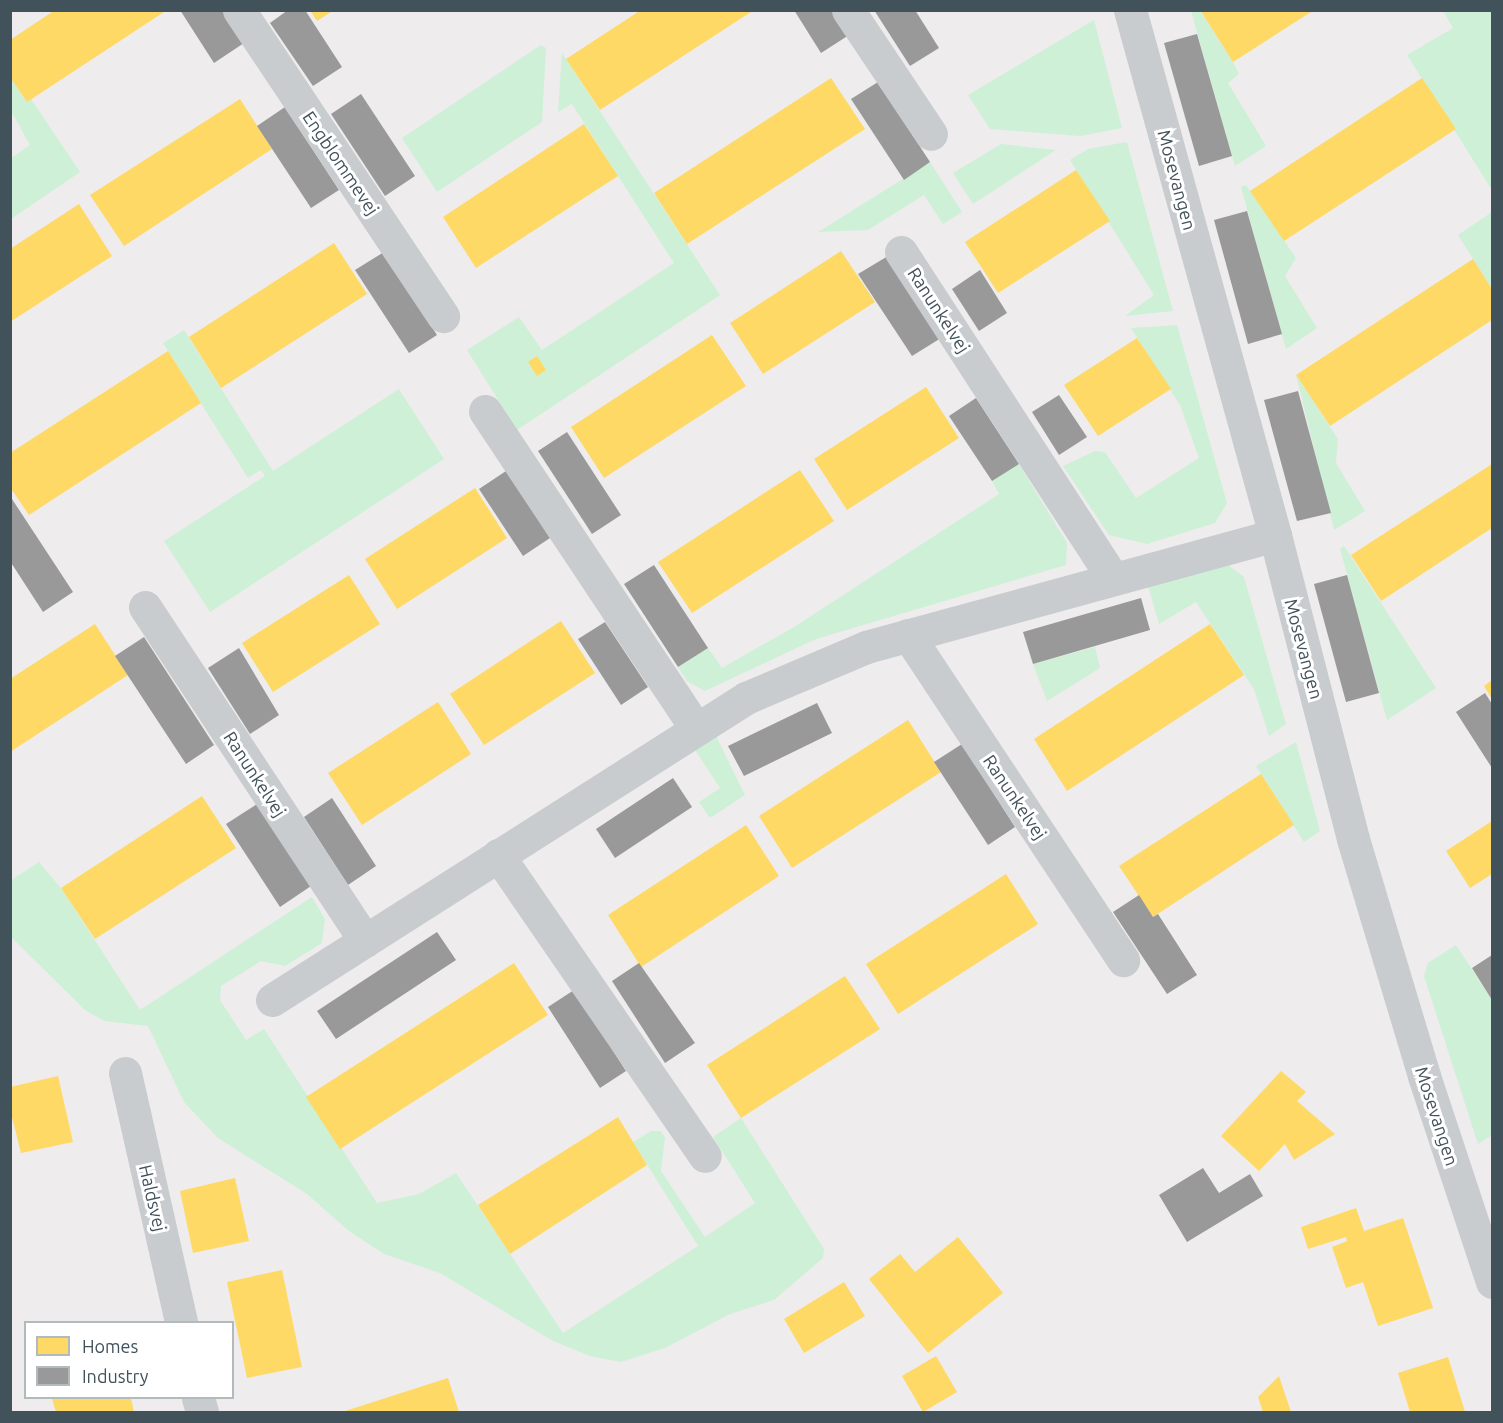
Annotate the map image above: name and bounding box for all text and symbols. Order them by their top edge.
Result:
street label: Engblommevej [298,107,384,219]
street label: Mosevangen [1153,128,1201,232]
street label: Ranunkelvej [903,263,975,357]
street label: Mosevangen [1280,597,1328,701]
street label: Ranunkelvej [219,727,291,821]
street label: Ranunkelvej [979,750,1051,844]
street label: Mosevangen [1411,1064,1463,1168]
street label: Haldsvej [135,1162,171,1234]
legend [24,1321,234,1399]
text: Homes [82,1336,138,1356]
text: Industry [82,1366,148,1386]

